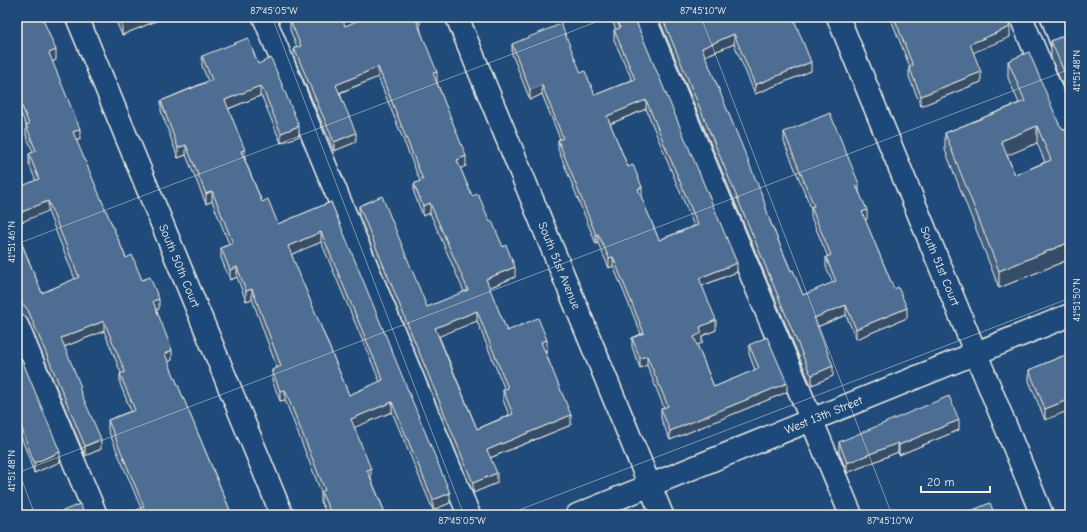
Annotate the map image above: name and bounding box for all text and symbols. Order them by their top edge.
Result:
text: 87°45'05"W [250,5,298,17]
text: 87°45'10"W [680,5,726,17]
text: 41°51'48"N [1071,50,1083,92]
street label: South 51st Avenue [535,220,584,312]
text: 41°51'46"N [6,221,18,263]
street label: South 50th Court [156,222,203,310]
street label: South 51st Court [917,224,963,308]
text: 41°51'50"N [1071,278,1083,322]
street label: West 13th Street [782,393,865,437]
text: 41°51'48"N [6,450,18,492]
scale bar [921,468,990,494]
text: 20 m [927,475,955,489]
text: 87°45'05"W [438,515,486,527]
text: 87°45'10"W [867,515,913,527]

